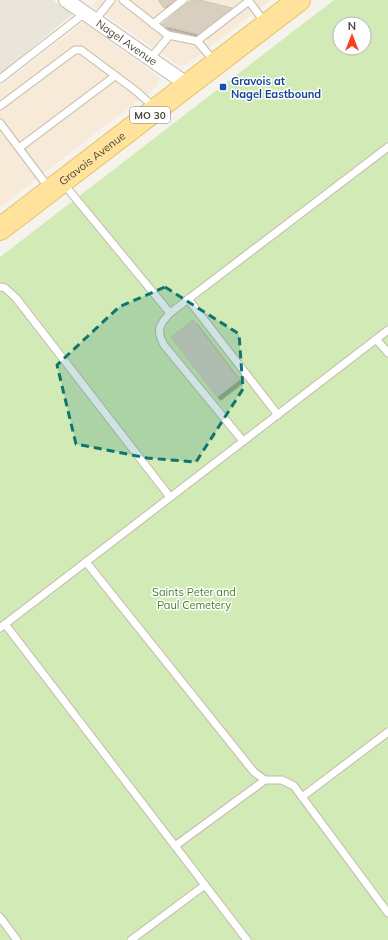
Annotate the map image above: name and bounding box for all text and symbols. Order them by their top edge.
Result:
street label: Nagel Avenue [93,16,160,68]
north arrow [332,16,372,56]
text: N [348,19,356,33]
place label: Gravois at Nagel Eastbound [231,74,321,101]
marker: Gravois at Nagel Eastbound [218,82,228,92]
road number: MO 30 [130,107,170,123]
street label: Gravois Avenue [56,129,128,188]
park label: Saints Peter and Paul Cemetery [152,585,236,612]

